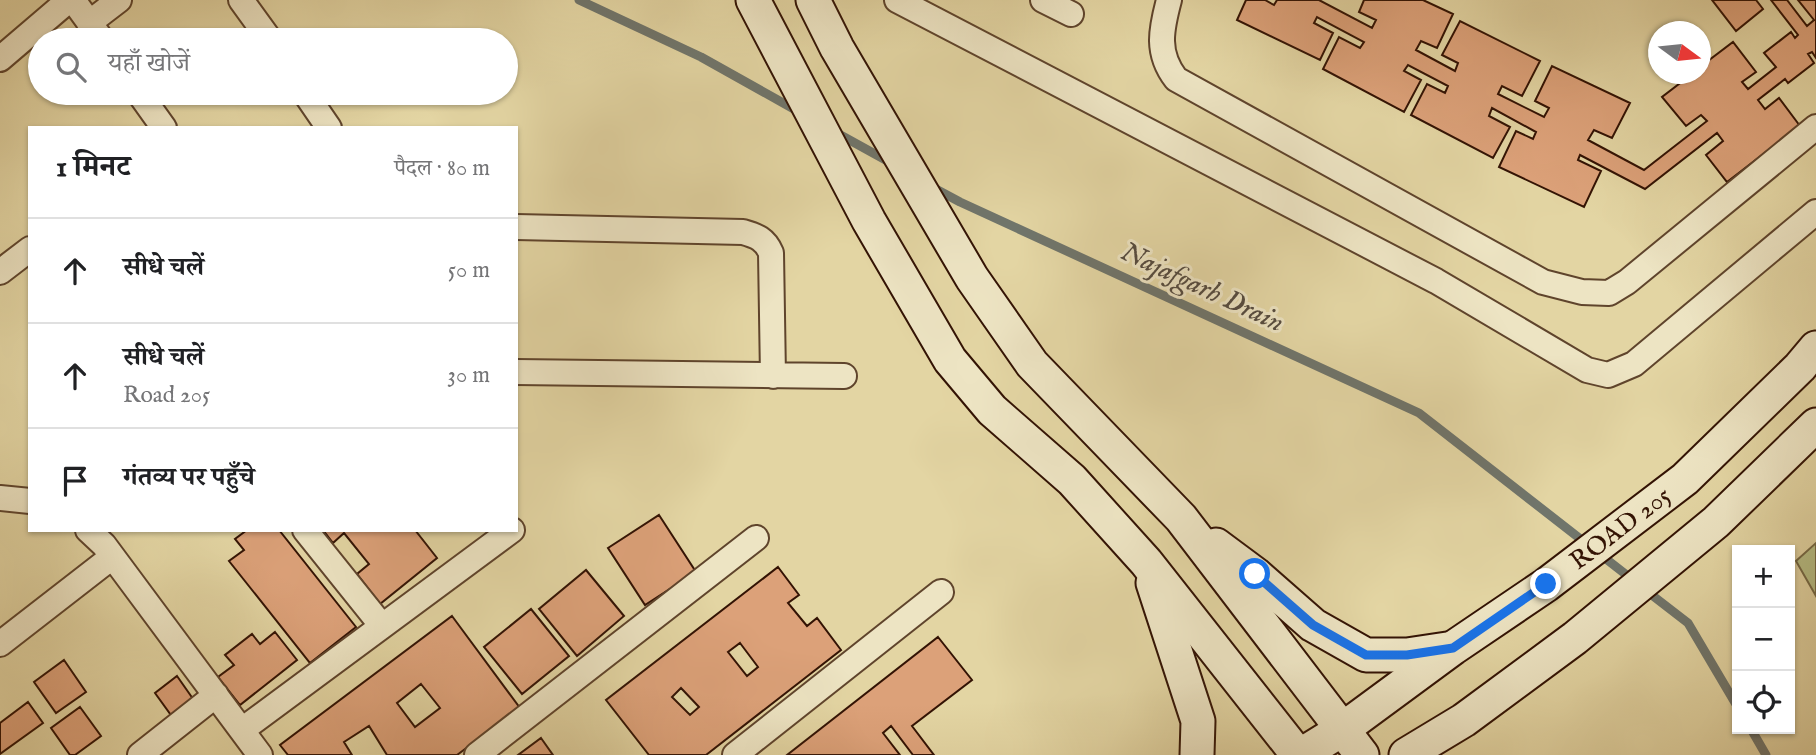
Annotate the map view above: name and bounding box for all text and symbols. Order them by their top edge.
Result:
north arrow [1648,21,1711,84]
search box [28,28,518,105]
text: यहाँ खोजें [108,47,190,80]
icon: search [52,48,90,86]
text: 1 मिनट [56,149,131,187]
text: पैदल · 80 m [394,154,490,183]
water label: Najafgarh Drain [1115,235,1289,341]
text: सीधे चलें [123,251,204,284]
icon: ahead [56,252,94,290]
text: 50 m [448,256,490,285]
text: सीधे चलें [123,341,204,374]
icon: ahead [56,357,94,395]
text: 30 m [447,361,490,390]
text: Road 205 [123,381,210,410]
text: गंतव्य पर पहुँचे [123,461,255,494]
icon: arrive [56,462,94,500]
street label: ROAD 205 [1563,479,1678,577]
map controls [1732,545,1795,734]
button: + [1732,545,1795,608]
route start [1239,558,1270,589]
route end [1530,568,1561,599]
button: − [1732,608,1795,671]
button: locate [1732,671,1795,734]

